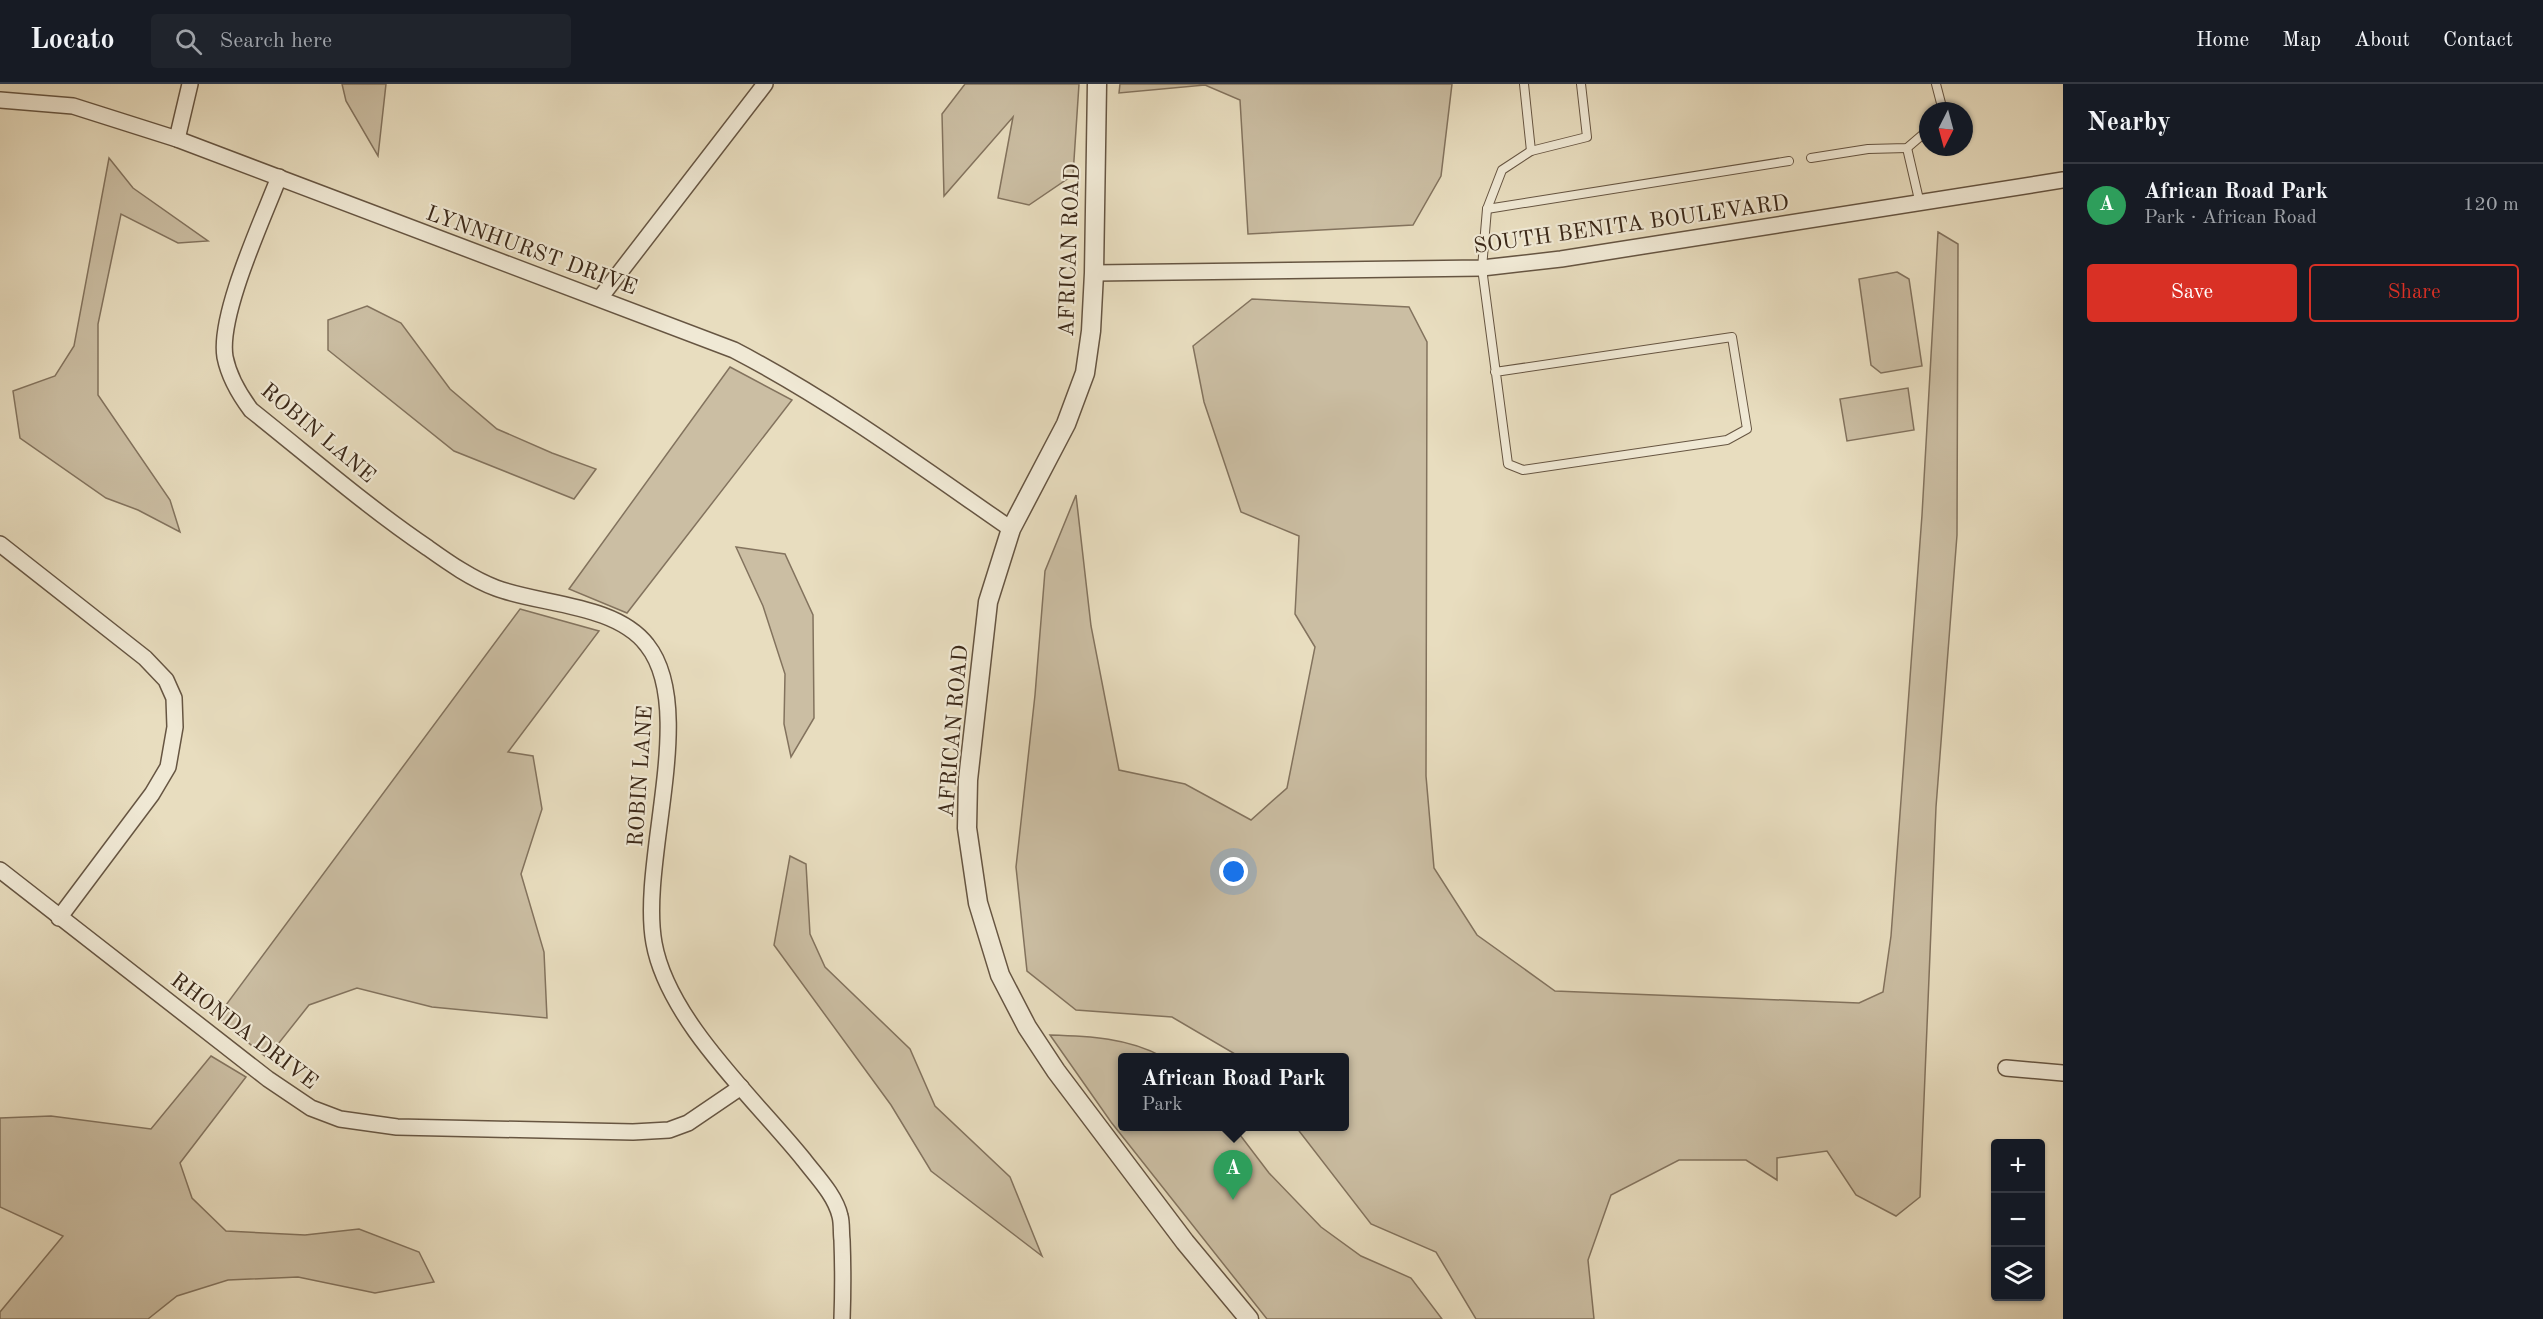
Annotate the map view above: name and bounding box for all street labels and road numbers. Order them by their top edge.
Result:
street label: AFRICAN ROAD [1056,163,1084,337]
street label: SOUTH BENITA BOULEVARD [1472,192,1790,258]
street label: LYNNHURST DRIVE [423,202,640,299]
street label: ROBIN LANE [256,380,379,488]
street label: AFRICAN ROAD [935,644,973,819]
street label: ROBIN LANE [625,705,657,848]
street label: RHONDA DRIVE [166,969,321,1094]

